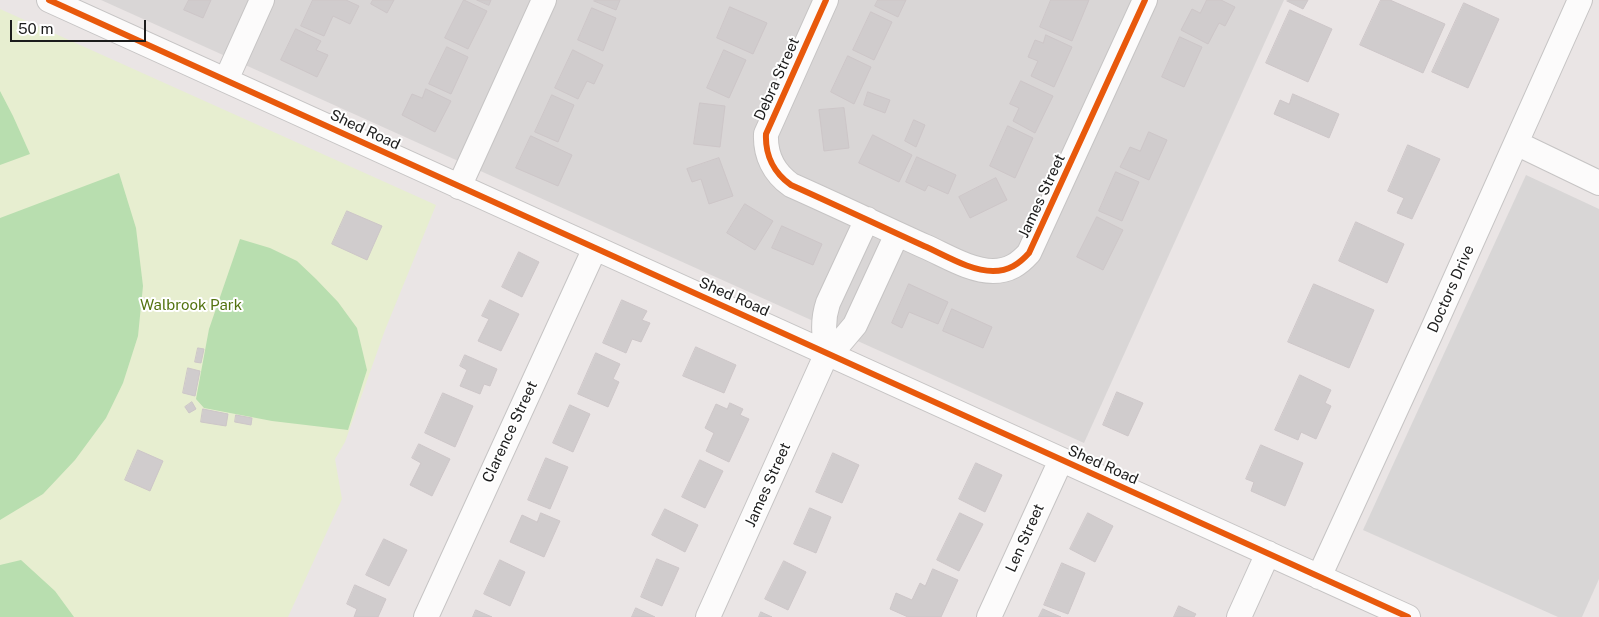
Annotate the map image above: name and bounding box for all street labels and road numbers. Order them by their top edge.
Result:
street label: Debra Street [751,35,803,123]
street label: Shed Road [327,106,403,154]
street label: James Street [1015,151,1069,241]
street label: Doctors Drive [1424,243,1478,335]
street label: Shed Road [696,273,772,321]
street label: Clarence Street [479,378,541,486]
street label: James Street [741,440,795,530]
street label: Shed Road [1065,441,1141,489]
street label: Len Street [1002,501,1048,575]

